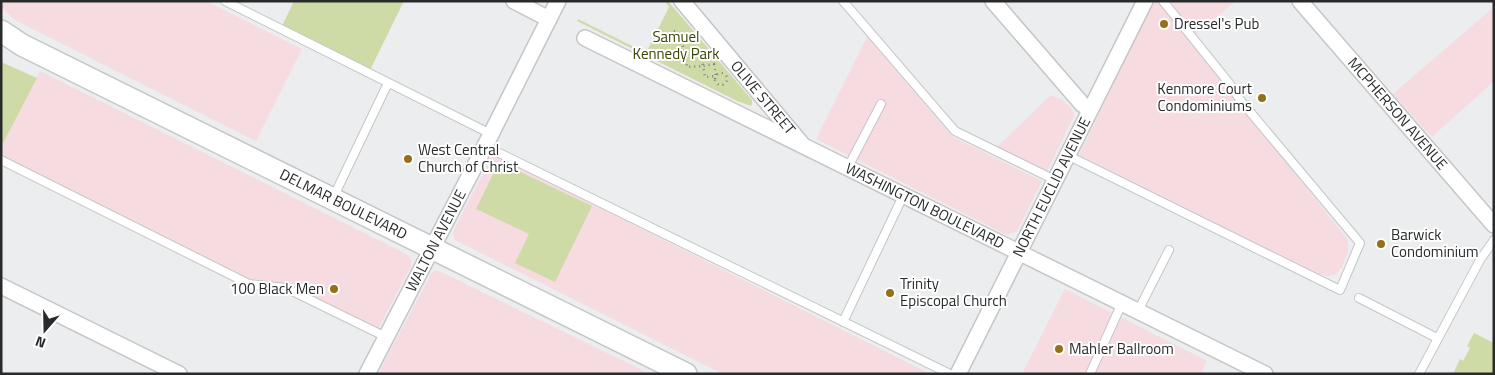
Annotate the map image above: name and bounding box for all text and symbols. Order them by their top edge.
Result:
place label: Dressel's Pub [1174,12,1259,35]
marker: Dressel's Pub [1158,18,1170,30]
park label: Samuel Kennedy Park [633,25,719,65]
street label: MCPHERSON AVENUE [1343,52,1453,175]
street label: OLIVE STREET [725,55,801,140]
place label: Kenmore Court Condominiums [1157,77,1253,117]
marker: Kenmore Court Condominiums [1256,92,1268,104]
street label: NORTH EUCLID AVENUE [1006,113,1096,261]
place label: West Central Church of Christ [418,138,519,178]
marker: West Central Church of Christ [402,153,414,165]
street label: WASHINGTON BOULEVARD [842,156,1008,254]
street label: DELMAR BOULEVARD [276,162,411,245]
street label: WALTON AVENUE [399,185,472,296]
place label: Barwick Condominium [1391,223,1479,263]
marker: Barwick Condominium [1375,238,1387,250]
place label: Trinity Episcopal Church [900,272,1007,312]
place label: 100 Black Men [230,277,324,300]
marker: 100 Black Men [328,283,340,295]
marker: Trinity Episcopal Church [884,287,896,299]
north arrow [20,305,70,355]
text: N [32,331,49,354]
place label: Mahler Ballroom [1069,337,1174,360]
marker: Mahler Ballroom [1053,343,1065,355]

